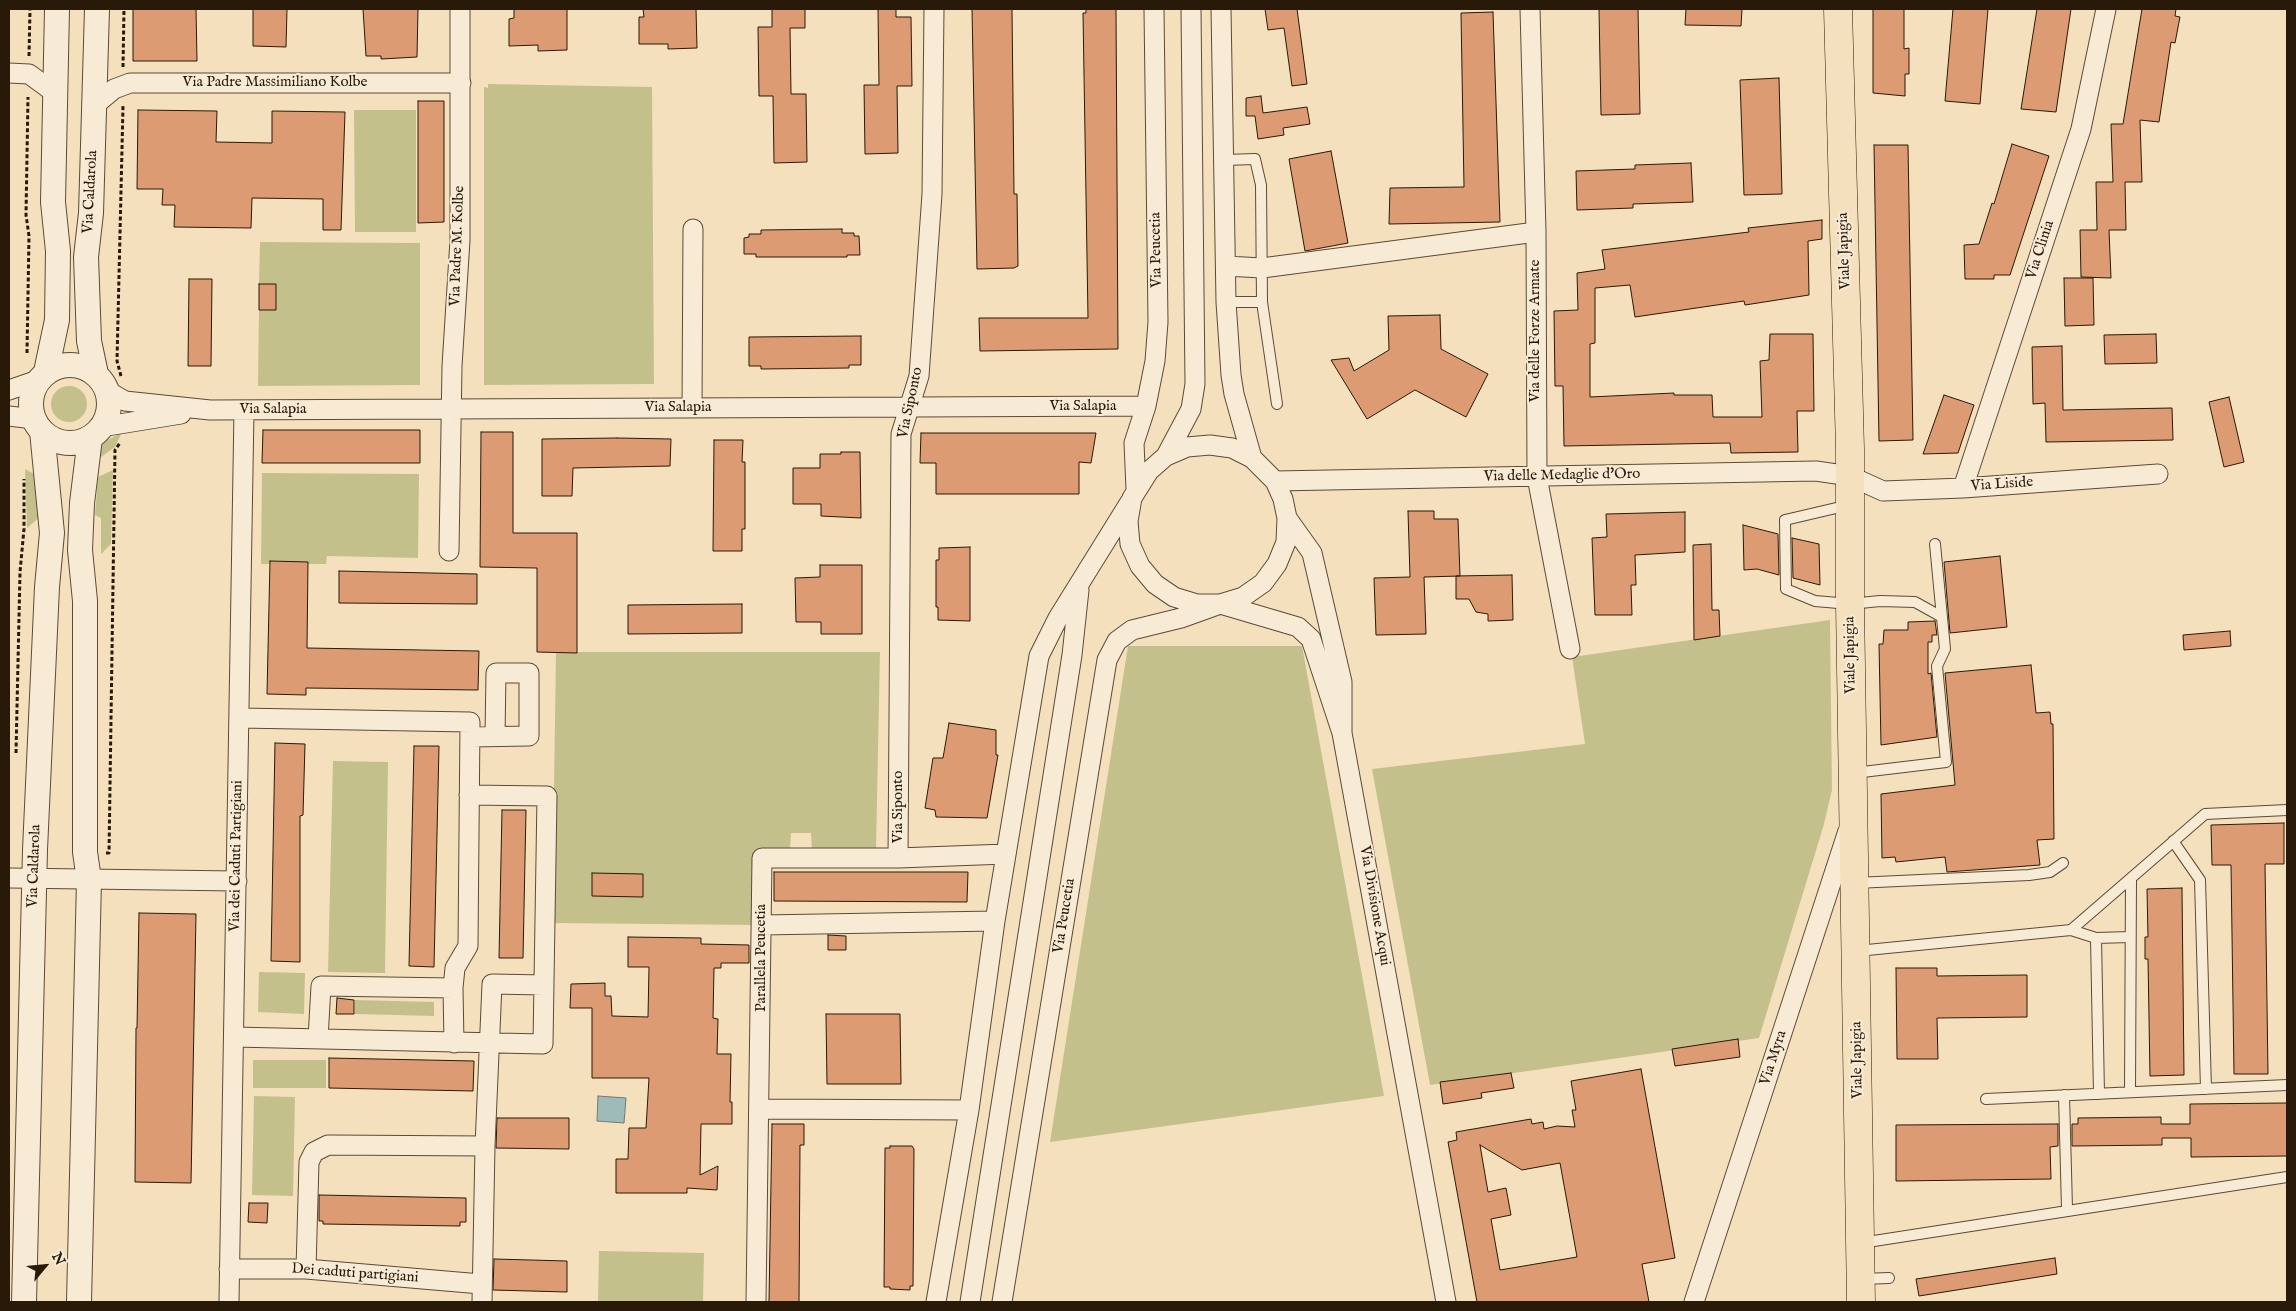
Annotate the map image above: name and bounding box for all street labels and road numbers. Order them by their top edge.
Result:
street label: Via Padre Massimiliano Kolbe [183,74,367,92]
street label: Via Caldarola [80,150,102,234]
street label: Via Padre M. Kolbe [447,185,469,307]
street label: Via Peucetia [1147,212,1167,288]
street label: Viale Japigia [1835,212,1855,290]
street label: Via Clinia [2023,218,2059,282]
street label: Via delle Forze Armate [1527,260,1545,402]
street label: Via Siponto [895,366,927,440]
street label: Via Salapia [1050,398,1116,416]
street label: Via Salapia [645,399,711,417]
street label: Via Salapia [240,401,306,419]
street label: Via delle Medaglie d'Oro [1484,466,1640,486]
street label: Via Liside [1970,474,2034,496]
street label: Viale Japigia [1841,616,1861,694]
street label: Via Siponto [890,771,908,843]
street label: Via dei Caduti Partigiani [227,780,247,932]
street label: Via Caldarola [25,824,45,908]
street label: Via Divisione Acqui [1355,845,1393,967]
street label: Via Peucetia [1050,877,1080,955]
street label: Parallela Peucetia [753,904,771,1012]
street label: Viale Japigia [1848,1021,1868,1099]
street label: Via Myra [1757,1028,1791,1088]
street label: Dei caduti partigiani [291,1261,419,1287]

